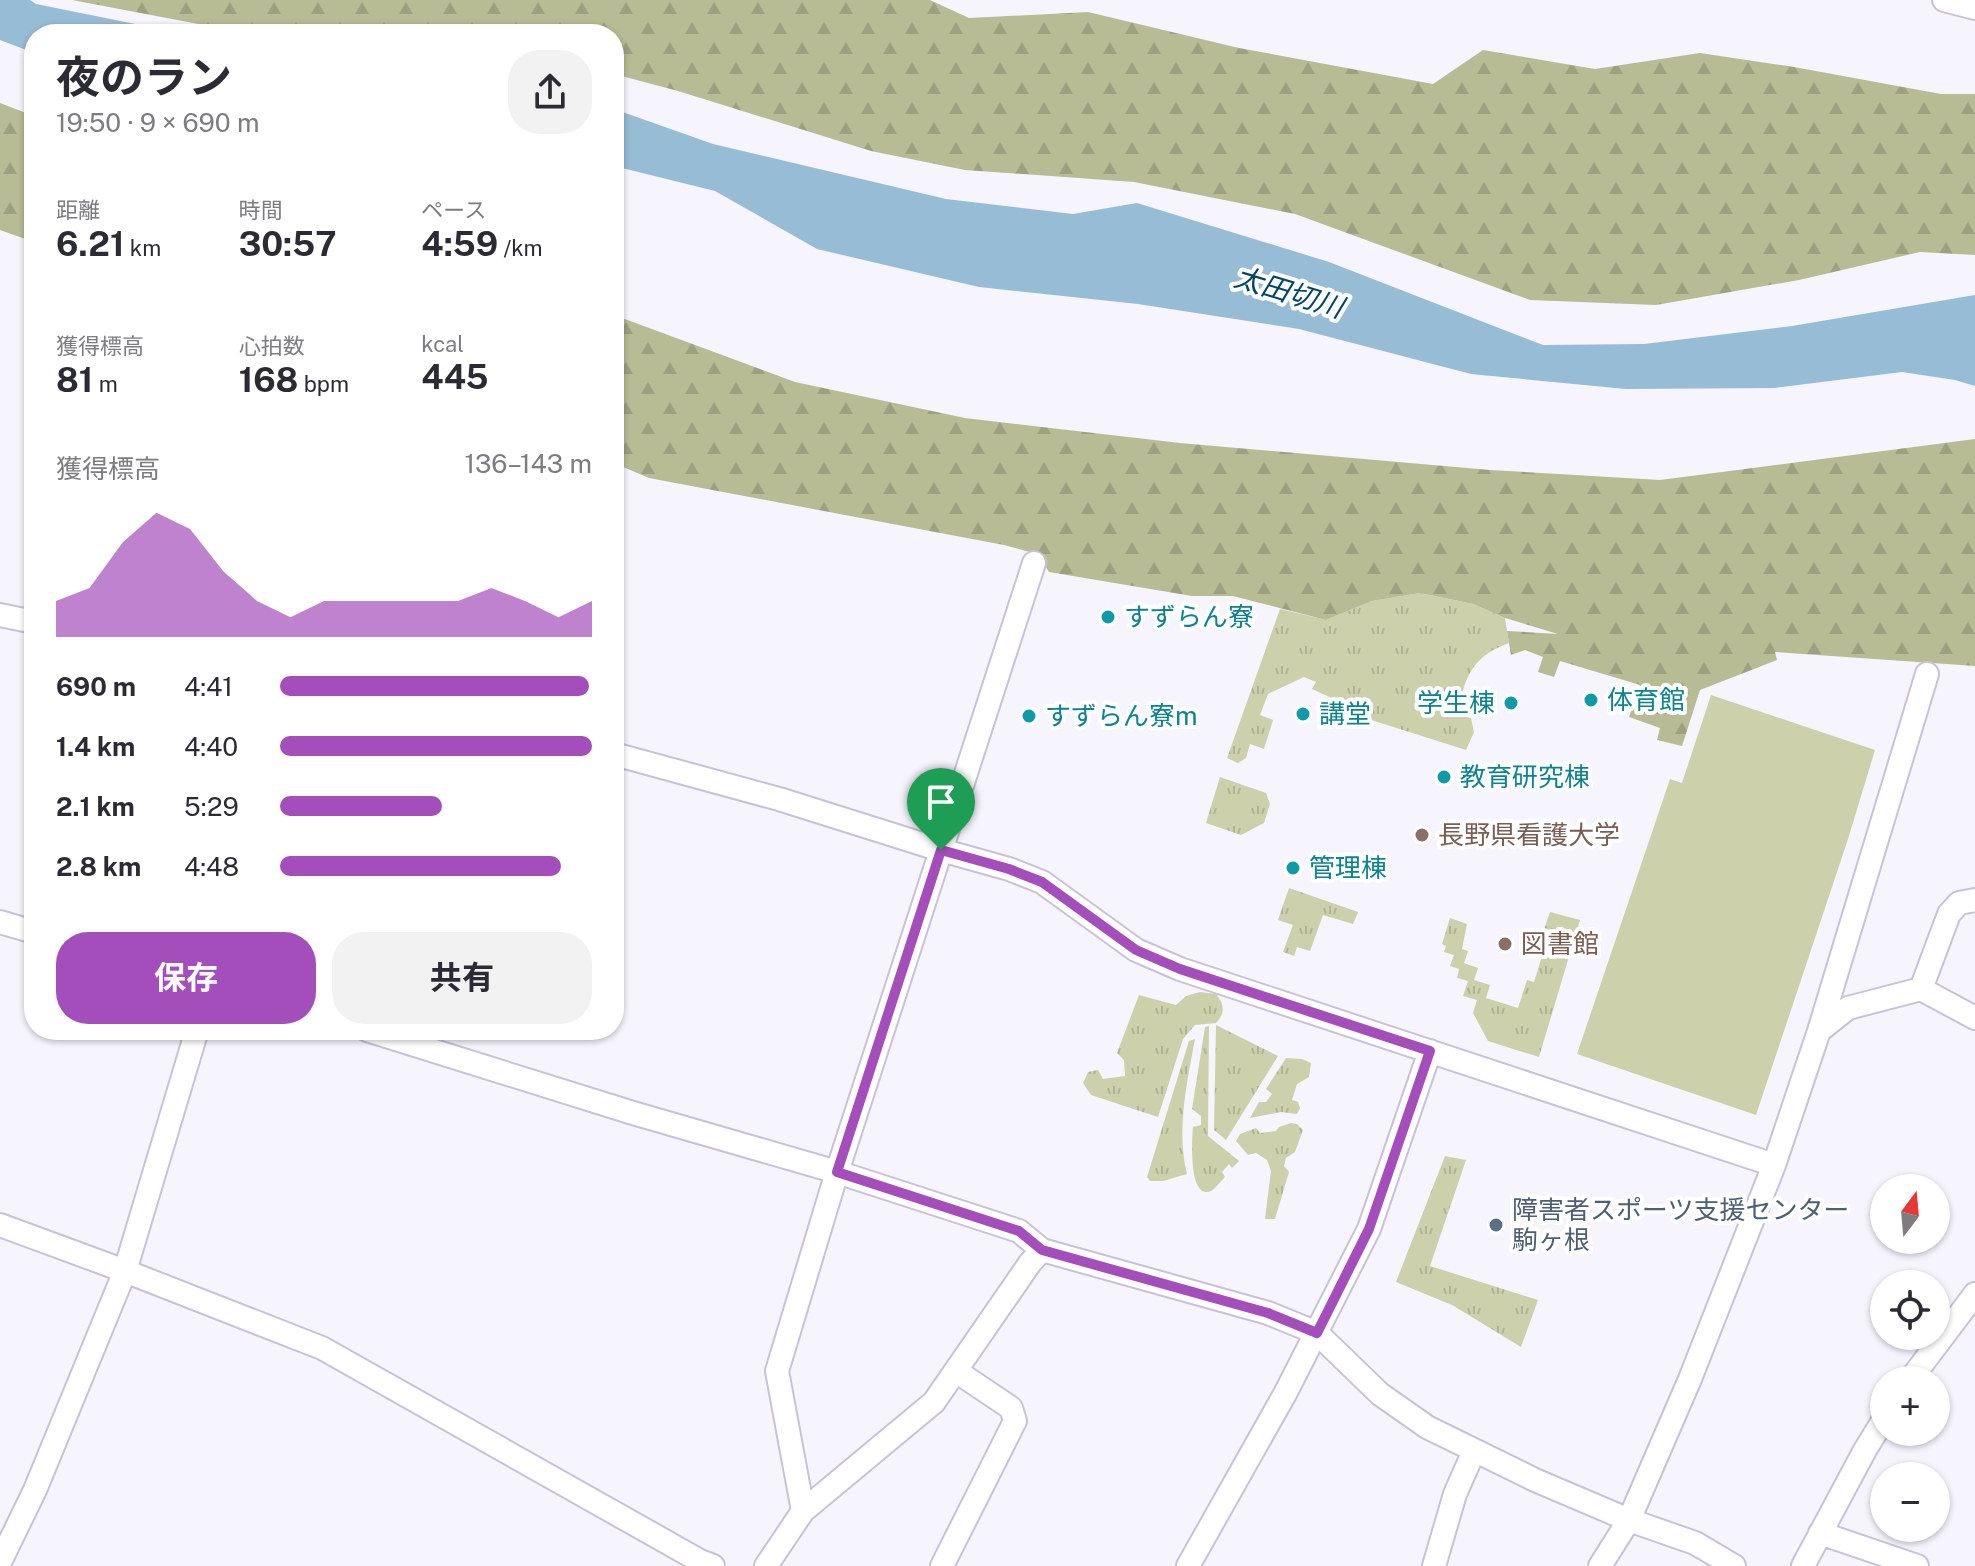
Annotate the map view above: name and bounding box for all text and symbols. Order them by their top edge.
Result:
button: share [508,50,592,134]
text: 夜のラン [56,51,232,103]
text: 19:50 · 9 × 690 m [56,107,259,138]
text: 距離 [56,197,100,223]
text: 時間 [239,197,283,223]
text: ペース [421,197,486,223]
text: 6.21 [56,224,124,264]
text: 30:57 [239,224,336,264]
text: 4:59 [421,224,498,264]
text: km [124,235,161,261]
text: /km [498,235,543,261]
water label: 太田切川 [1231,259,1350,325]
text: kcal [421,331,464,357]
text: 獲得標高 [56,333,144,359]
text: 心拍数 [239,333,305,359]
text: 445 [421,357,488,397]
text: 81 [56,360,93,400]
text: 168 [239,360,298,400]
text: m [93,371,118,397]
text: bpm [298,371,349,397]
text: 136–143 m [464,448,592,479]
text: 獲得標高 [56,453,160,484]
place label: すずらん寮 [1124,601,1254,632]
marker: すずらん寮 [1099,608,1117,626]
text: 690 m [56,671,136,702]
text: 4:41 [184,671,233,702]
place label: 体育館 [1607,684,1685,715]
place label: 学生棟 [1417,687,1495,718]
marker: 体育館 [1582,691,1600,709]
marker: 学生棟 [1502,694,1520,712]
place label: 講堂 [1319,698,1371,729]
place label: すずらん寮m [1045,700,1198,731]
marker: 講堂 [1294,705,1312,723]
marker: すずらん寮m [1020,707,1038,725]
text: 1.4 km [56,731,135,762]
text: 4:40 [184,731,238,762]
place label: 教育研究棟 [1460,761,1590,792]
pin [907,768,975,850]
marker: 教育研究棟 [1435,768,1453,786]
icon: arrive [919,780,963,824]
text: 2.1 km [56,791,135,822]
text: 5:29 [184,791,239,822]
place label: 長野県看護大学 [1438,819,1620,850]
marker: 長野県看護大学 [1413,826,1431,844]
text: 2.8 km [56,851,141,882]
text: 4:48 [184,851,239,882]
place label: 管理棟 [1309,852,1387,883]
marker: 管理棟 [1284,859,1302,877]
place label: 図書館 [1521,928,1599,959]
button: 保存 [56,932,316,1024]
button: 共有 [332,932,592,1024]
marker: 図書館 [1496,935,1514,953]
north arrow [1870,1174,1950,1254]
map controls [1870,1174,1950,1542]
place label: 障害者スポーツ支援センター 駒ヶ根 [1512,1194,1849,1255]
marker: 障害者スポーツ支援センター 駒ヶ根 [1487,1216,1505,1234]
button: locate [1870,1270,1950,1350]
button: + [1870,1366,1950,1446]
button: − [1870,1462,1950,1542]

